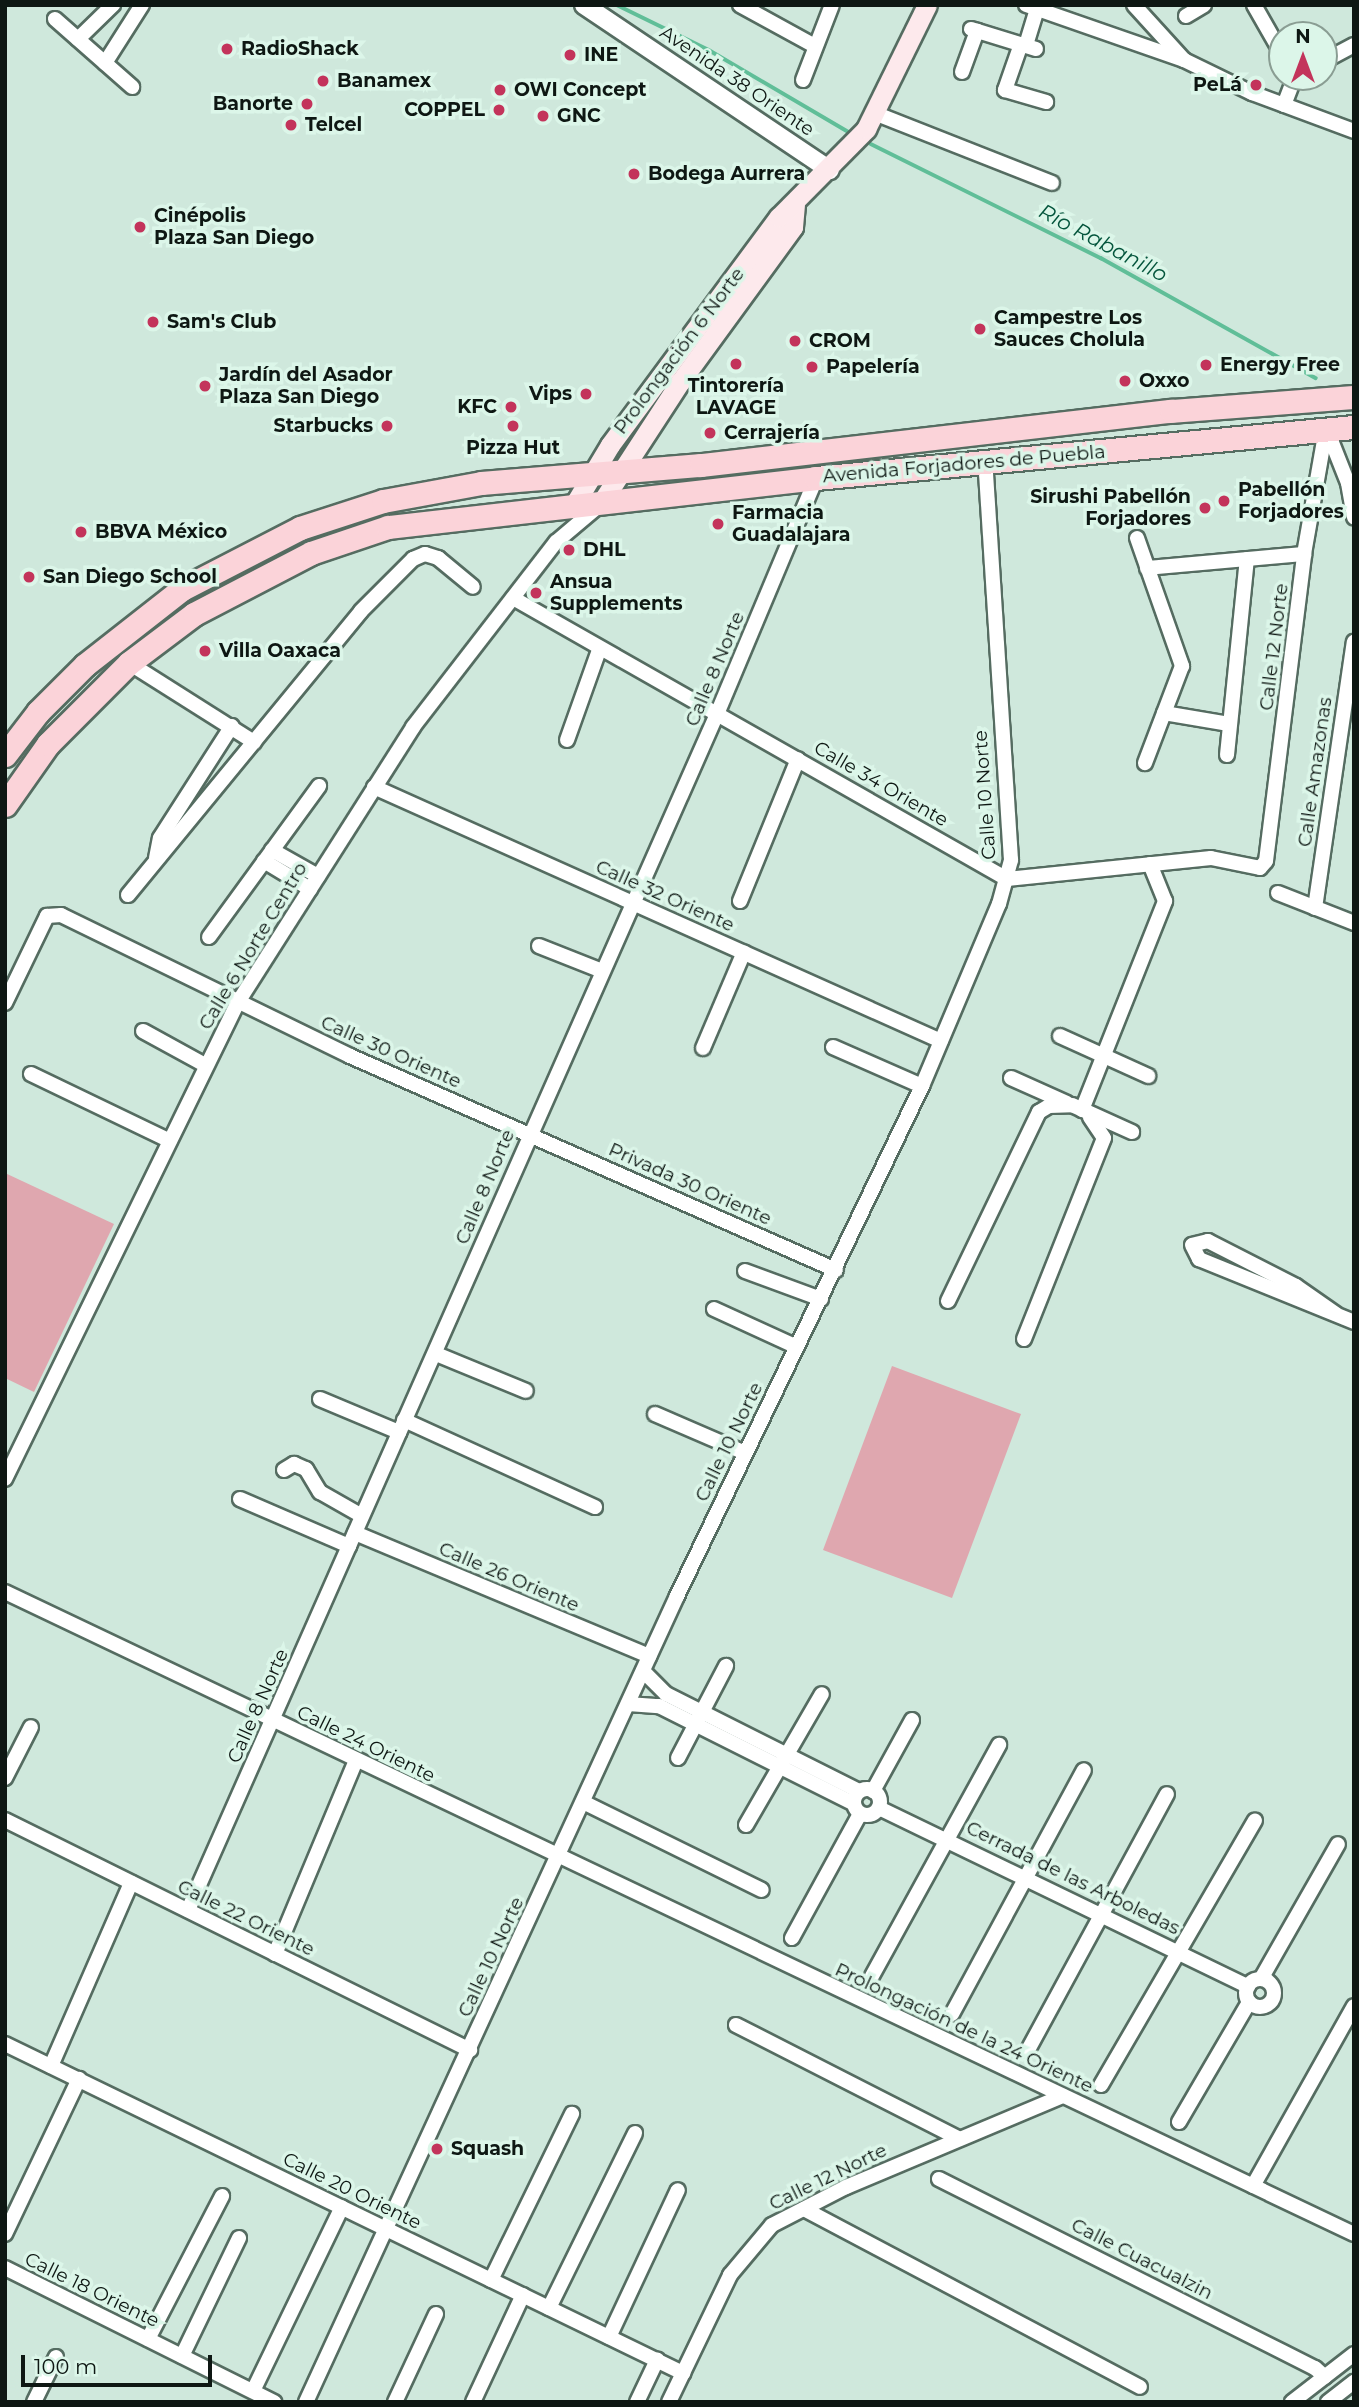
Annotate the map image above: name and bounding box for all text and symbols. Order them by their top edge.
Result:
street label: Avenida 38 Oriente [656,21,818,141]
north arrow [1268,21,1338,91]
text: N [1295,25,1311,48]
place label: RadioShack [241,38,359,60]
marker: RadioShack [219,41,235,57]
place label: INE [584,44,618,66]
marker: INE [562,47,578,63]
place label: Banamex [337,70,431,92]
marker: Banamex [315,73,331,89]
place label: PeLá [1193,74,1242,96]
marker: PeLá [1248,77,1264,93]
place label: OWI Concept [514,79,647,101]
marker: OWI Concept [492,82,508,98]
place label: Banorte [213,93,293,115]
marker: Banorte [299,96,315,112]
place label: COPPEL [404,99,485,121]
marker: COPPEL [491,102,507,118]
place label: GNC [557,105,601,127]
marker: GNC [535,108,551,124]
place label: Telcel [305,114,362,136]
marker: Telcel [283,117,299,133]
place label: Bodega Aurrera [648,163,805,185]
marker: Bodega Aurrera [626,166,642,182]
water label: Río Rabanillo [1035,199,1171,287]
place label: Cinépolis Plaza San Diego [154,205,314,249]
marker: Cinépolis Plaza San Diego [132,219,148,235]
street label: Prolongación 6 Norte [609,263,749,439]
place label: Campestre Los Sauces Cholula [994,307,1145,351]
place label: Sam's Club [167,311,276,333]
marker: Sam's Club [145,314,161,330]
marker: Campestre Los Sauces Cholula [972,321,988,337]
place label: CROM [809,330,871,352]
marker: CROM [787,333,803,349]
place label: Energy Free [1220,354,1340,376]
marker: Tintorería LAVAGE [728,356,744,372]
place label: Papelería [826,356,920,378]
marker: Energy Free [1198,357,1214,373]
marker: Papelería [804,359,820,375]
place label: Jardín del Asador Plaza San Diego [219,364,393,408]
place label: Oxxo [1139,370,1189,392]
marker: Oxxo [1117,373,1133,389]
place label: Tintorería LAVAGE [688,375,784,419]
marker: Jardín del Asador Plaza San Diego [197,378,213,394]
place label: Vips [529,383,572,405]
marker: Vips [578,386,594,402]
place label: KFC [457,396,497,418]
marker: KFC [503,399,519,415]
place label: Starbucks [274,415,373,437]
marker: Starbucks [379,418,395,434]
marker: Pizza Hut [505,418,521,434]
place label: Cerrajería [724,422,820,444]
marker: Cerrajería [702,425,718,441]
place label: Pizza Hut [466,437,560,459]
street label: Avenida Forjadores de Puebla [822,440,1106,488]
place label: Pabellón Forjadores [1238,479,1344,523]
place label: Sirushi Pabellón Forjadores [1030,486,1191,530]
marker: Pabellón Forjadores [1216,493,1232,509]
marker: Sirushi Pabellón Forjadores [1197,500,1213,516]
place label: Farmacia Guadalajara [732,502,851,546]
marker: Farmacia Guadalajara [710,516,726,532]
place label: BBVA México [95,521,227,543]
marker: BBVA México [73,524,89,540]
place label: DHL [583,539,626,561]
marker: DHL [561,542,577,558]
place label: San Diego School [43,566,217,588]
marker: San Diego School [21,569,37,585]
place label: Ansua Supplements [550,571,683,615]
street label: Calle 12 Norte [1255,582,1293,712]
marker: Ansua Supplements [528,585,544,601]
street label: Calle 8 Norte [681,608,749,730]
place label: Villa Oaxaca [219,640,341,662]
marker: Villa Oaxaca [197,643,213,659]
street label: Calle Amazonas [1293,696,1337,848]
street label: Calle 10 Norte [969,730,1001,860]
street label: Calle 34 Oriente [810,736,952,832]
street label: Calle 32 Oriente [592,855,738,937]
street label: Calle 6 Norte Centro [194,858,312,1034]
street label: Calle 30 Oriente [317,1011,465,1093]
street label: Calle 8 Norte [451,1126,519,1248]
street label: Privada 30 Oriente [605,1138,775,1230]
street label: Calle 10 Norte [690,1379,768,1505]
street label: Calle 26 Oriente [435,1537,583,1617]
street label: Calle 8 Norte [223,1645,293,1767]
street label: Calle 24 Oriente [293,1701,439,1787]
street label: Cerrada de las Arboledas [962,1816,1184,1940]
street label: Calle 22 Oriente [174,1875,318,1961]
street label: Calle 10 Norte [453,1893,529,2021]
street label: Prolongación de la 24 Oriente [831,1958,1097,2098]
place label: Squash [451,2138,524,2160]
street label: Calle 12 Norte [766,2139,890,2215]
marker: Squash [429,2141,445,2157]
street label: Calle 20 Oriente [279,2148,425,2234]
street label: Calle Cuacualzin [1067,2213,1217,2305]
street label: Calle 18 Oriente [21,2248,163,2332]
scale bar [24,2340,215,2384]
text: 100 m [34,2354,97,2379]

